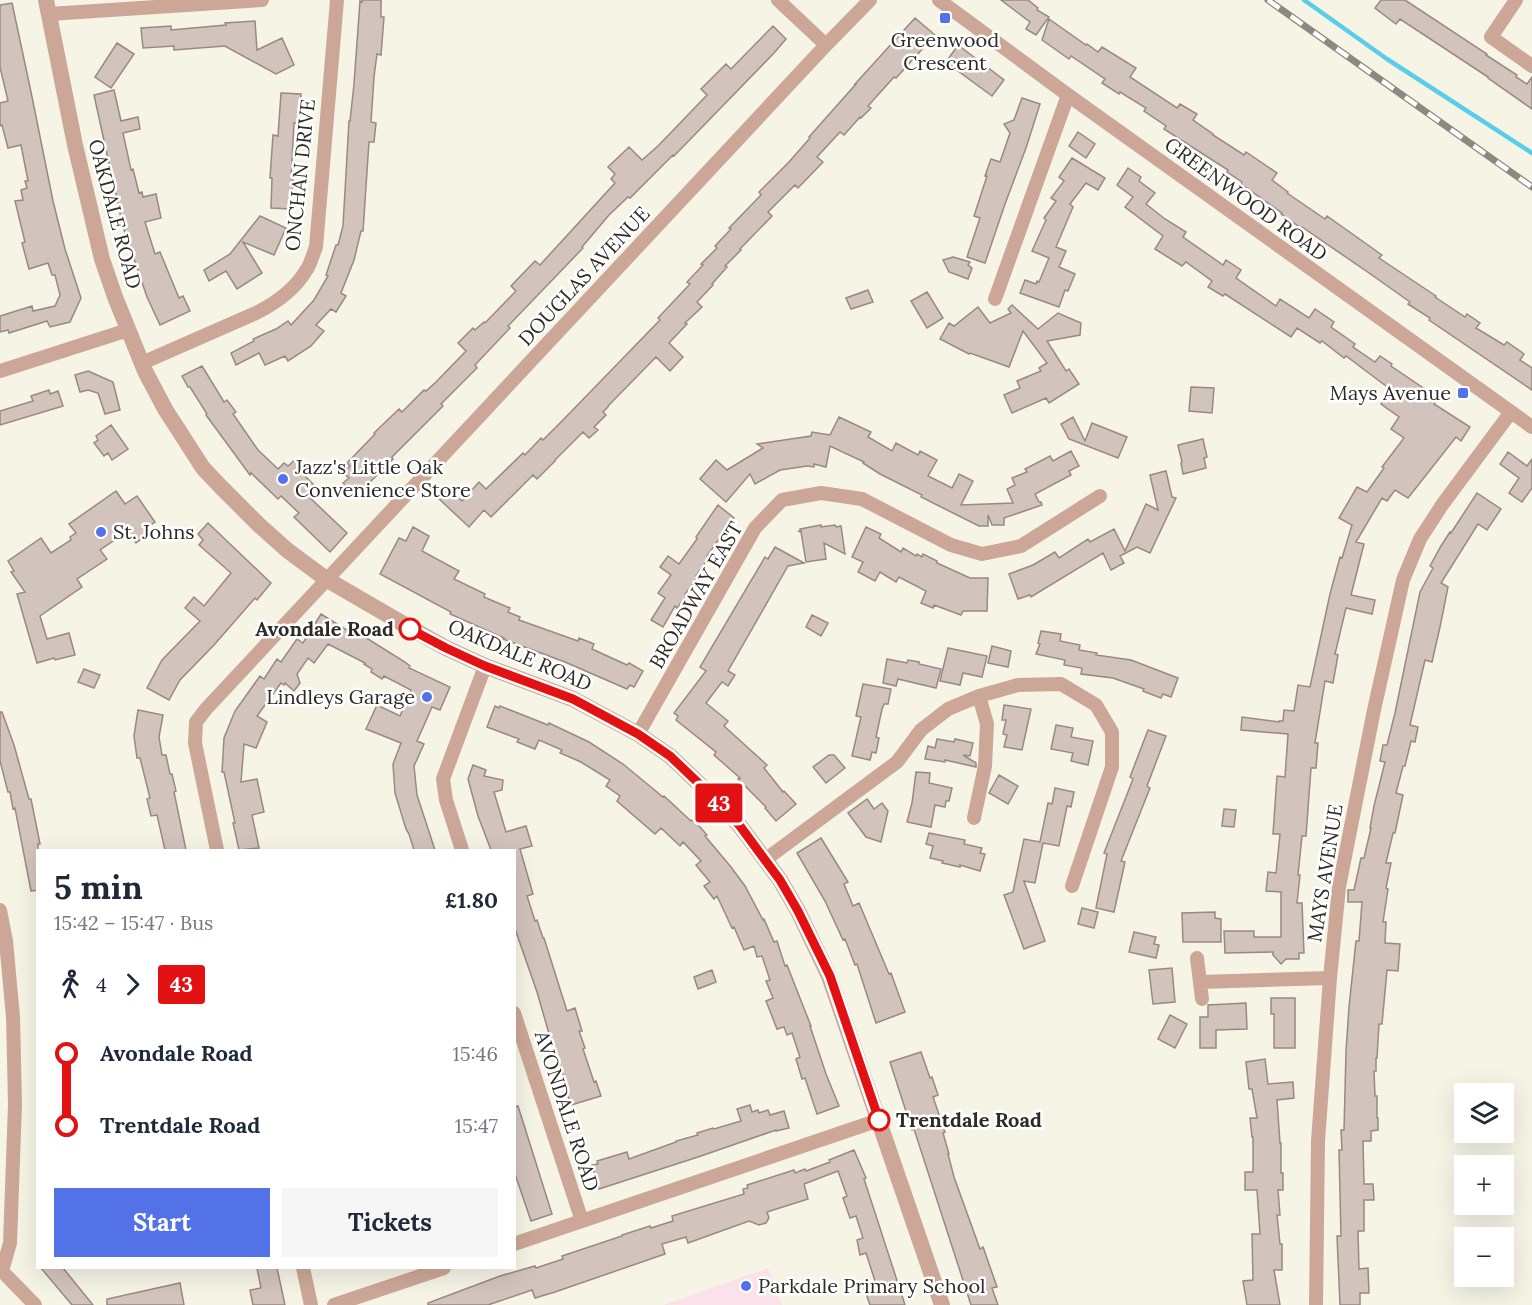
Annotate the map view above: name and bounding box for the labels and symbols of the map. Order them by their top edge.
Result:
marker: Greenwood Crescent [938,11,952,25]
place label: Greenwood Crescent [891,27,999,75]
street label: ONCHAN DRIVE [279,98,320,252]
street label: GREENWOOD ROAD [1160,131,1332,266]
street label: OAKDALE ROAD [84,136,147,291]
street label: DOUGLAS AVENUE [513,201,655,351]
place label: Mays Avenue [1330,380,1451,405]
marker: Mays Avenue [1456,386,1470,400]
place label: Jazz's Little Oak Convenience Store [294,454,471,502]
marker: Jazz's Little Oak Convenience Store [276,472,290,486]
street label: BROADWAY EAST [643,517,748,673]
place label: St. Johns [113,519,195,544]
marker: St. Johns [94,525,108,539]
street label: OAKDALE ROAD [445,613,596,696]
place label: Avondale Road [255,616,394,641]
marker: Avondale Road [399,618,421,640]
place label: Lindleys Garage [266,684,415,709]
marker: Lindleys Garage [420,690,434,704]
line badge: 43 [692,784,746,822]
street label: MAYS AVENUE [1301,802,1348,944]
street label: AVONDALE ROAD [529,1026,605,1194]
place label: Trentdale Road [896,1107,1042,1132]
marker: Trentdale Road [868,1109,890,1131]
place label: Parkdale Primary School [758,1273,986,1298]
marker: Parkdale Primary School [739,1279,753,1293]

